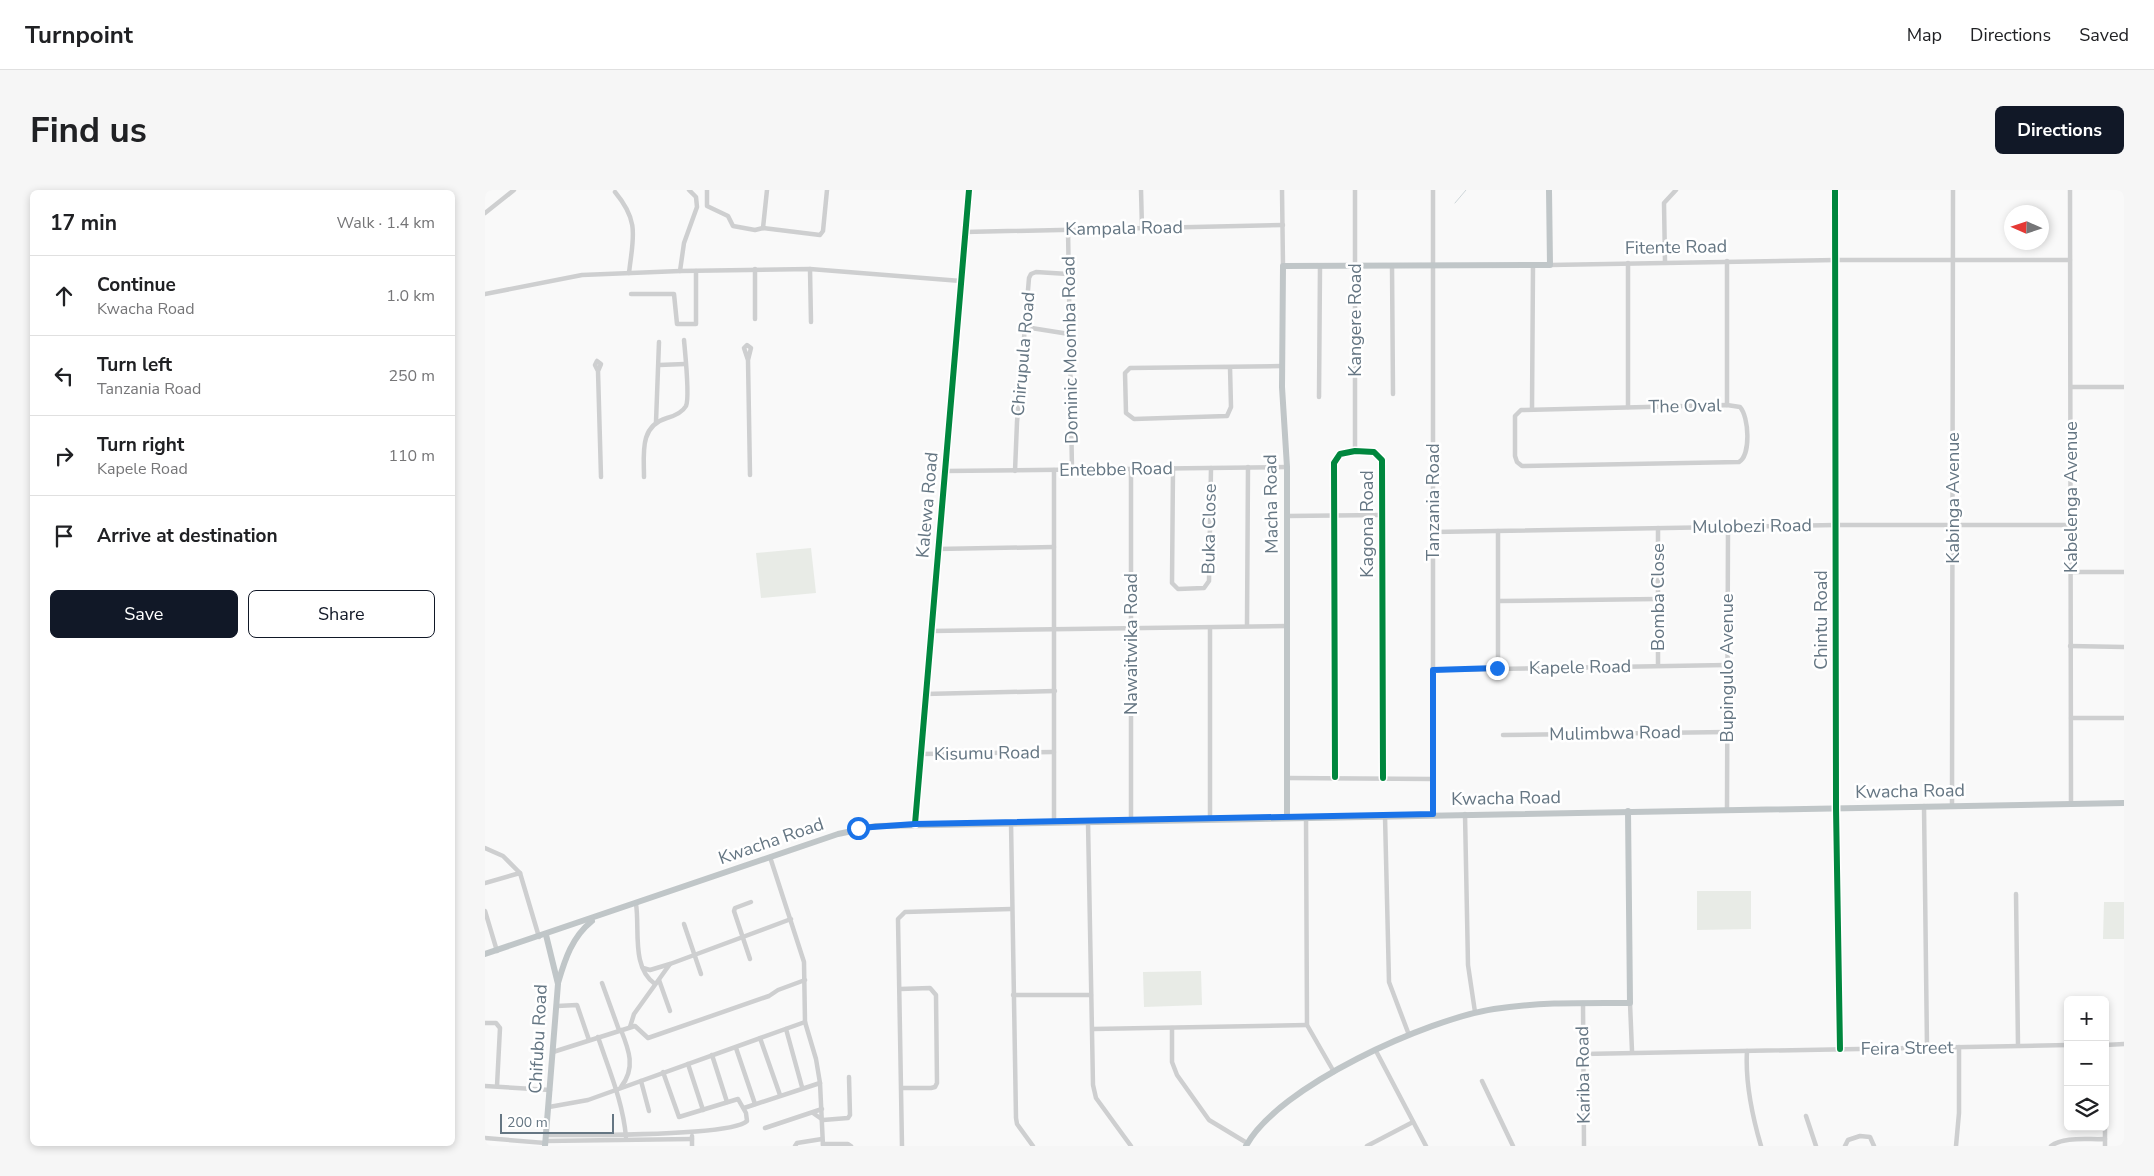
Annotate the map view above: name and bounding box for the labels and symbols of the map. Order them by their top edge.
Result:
north arrow [2004,205,2049,250]
street label: Kampala Road [1065,215,1183,241]
street label: Fitente Road [1625,234,1727,260]
street label: Dominic Moomba Road [1056,256,1084,444]
street label: Kangere Road [1343,263,1367,377]
street label: Chirupula Road [1006,291,1040,417]
street label: The Oval [1648,393,1722,419]
street label: Kabelenga Avenue [2059,421,2083,573]
street label: Kabinga Avenue [1941,432,1965,564]
street label: Tanzania Road [1421,443,1445,561]
street label: Kalewa Road [910,451,944,559]
street label: Macha Road [1258,454,1284,554]
street label: Entebbe Road [1059,456,1173,482]
street label: Kagona Road [1355,470,1379,578]
street label: Buka Close [1196,483,1222,575]
street label: Mulobezi Road [1692,513,1812,539]
street label: Bomba Close [1646,543,1670,651]
street label: Chintu Road [1809,570,1833,670]
street label: Nawaitwika Road [1119,573,1143,715]
street label: Bupingulo Avenue [1715,594,1739,742]
street label: Kapele Road [1529,654,1631,680]
route end [1486,657,1509,680]
street label: Mulimbwa Road [1549,720,1681,746]
street label: Kisumu Road [934,740,1040,766]
street label: Kwacha Road [1855,778,1965,804]
street label: Kwacha Road [1451,785,1561,811]
street label: Kwacha Road [715,812,827,870]
route start [847,817,870,840]
street label: Chifubu Road [523,984,553,1094]
street label: Kariba Road [1570,1026,1596,1124]
street label: Feira Street [1860,1035,1954,1061]
scale bar [500,1111,614,1134]

